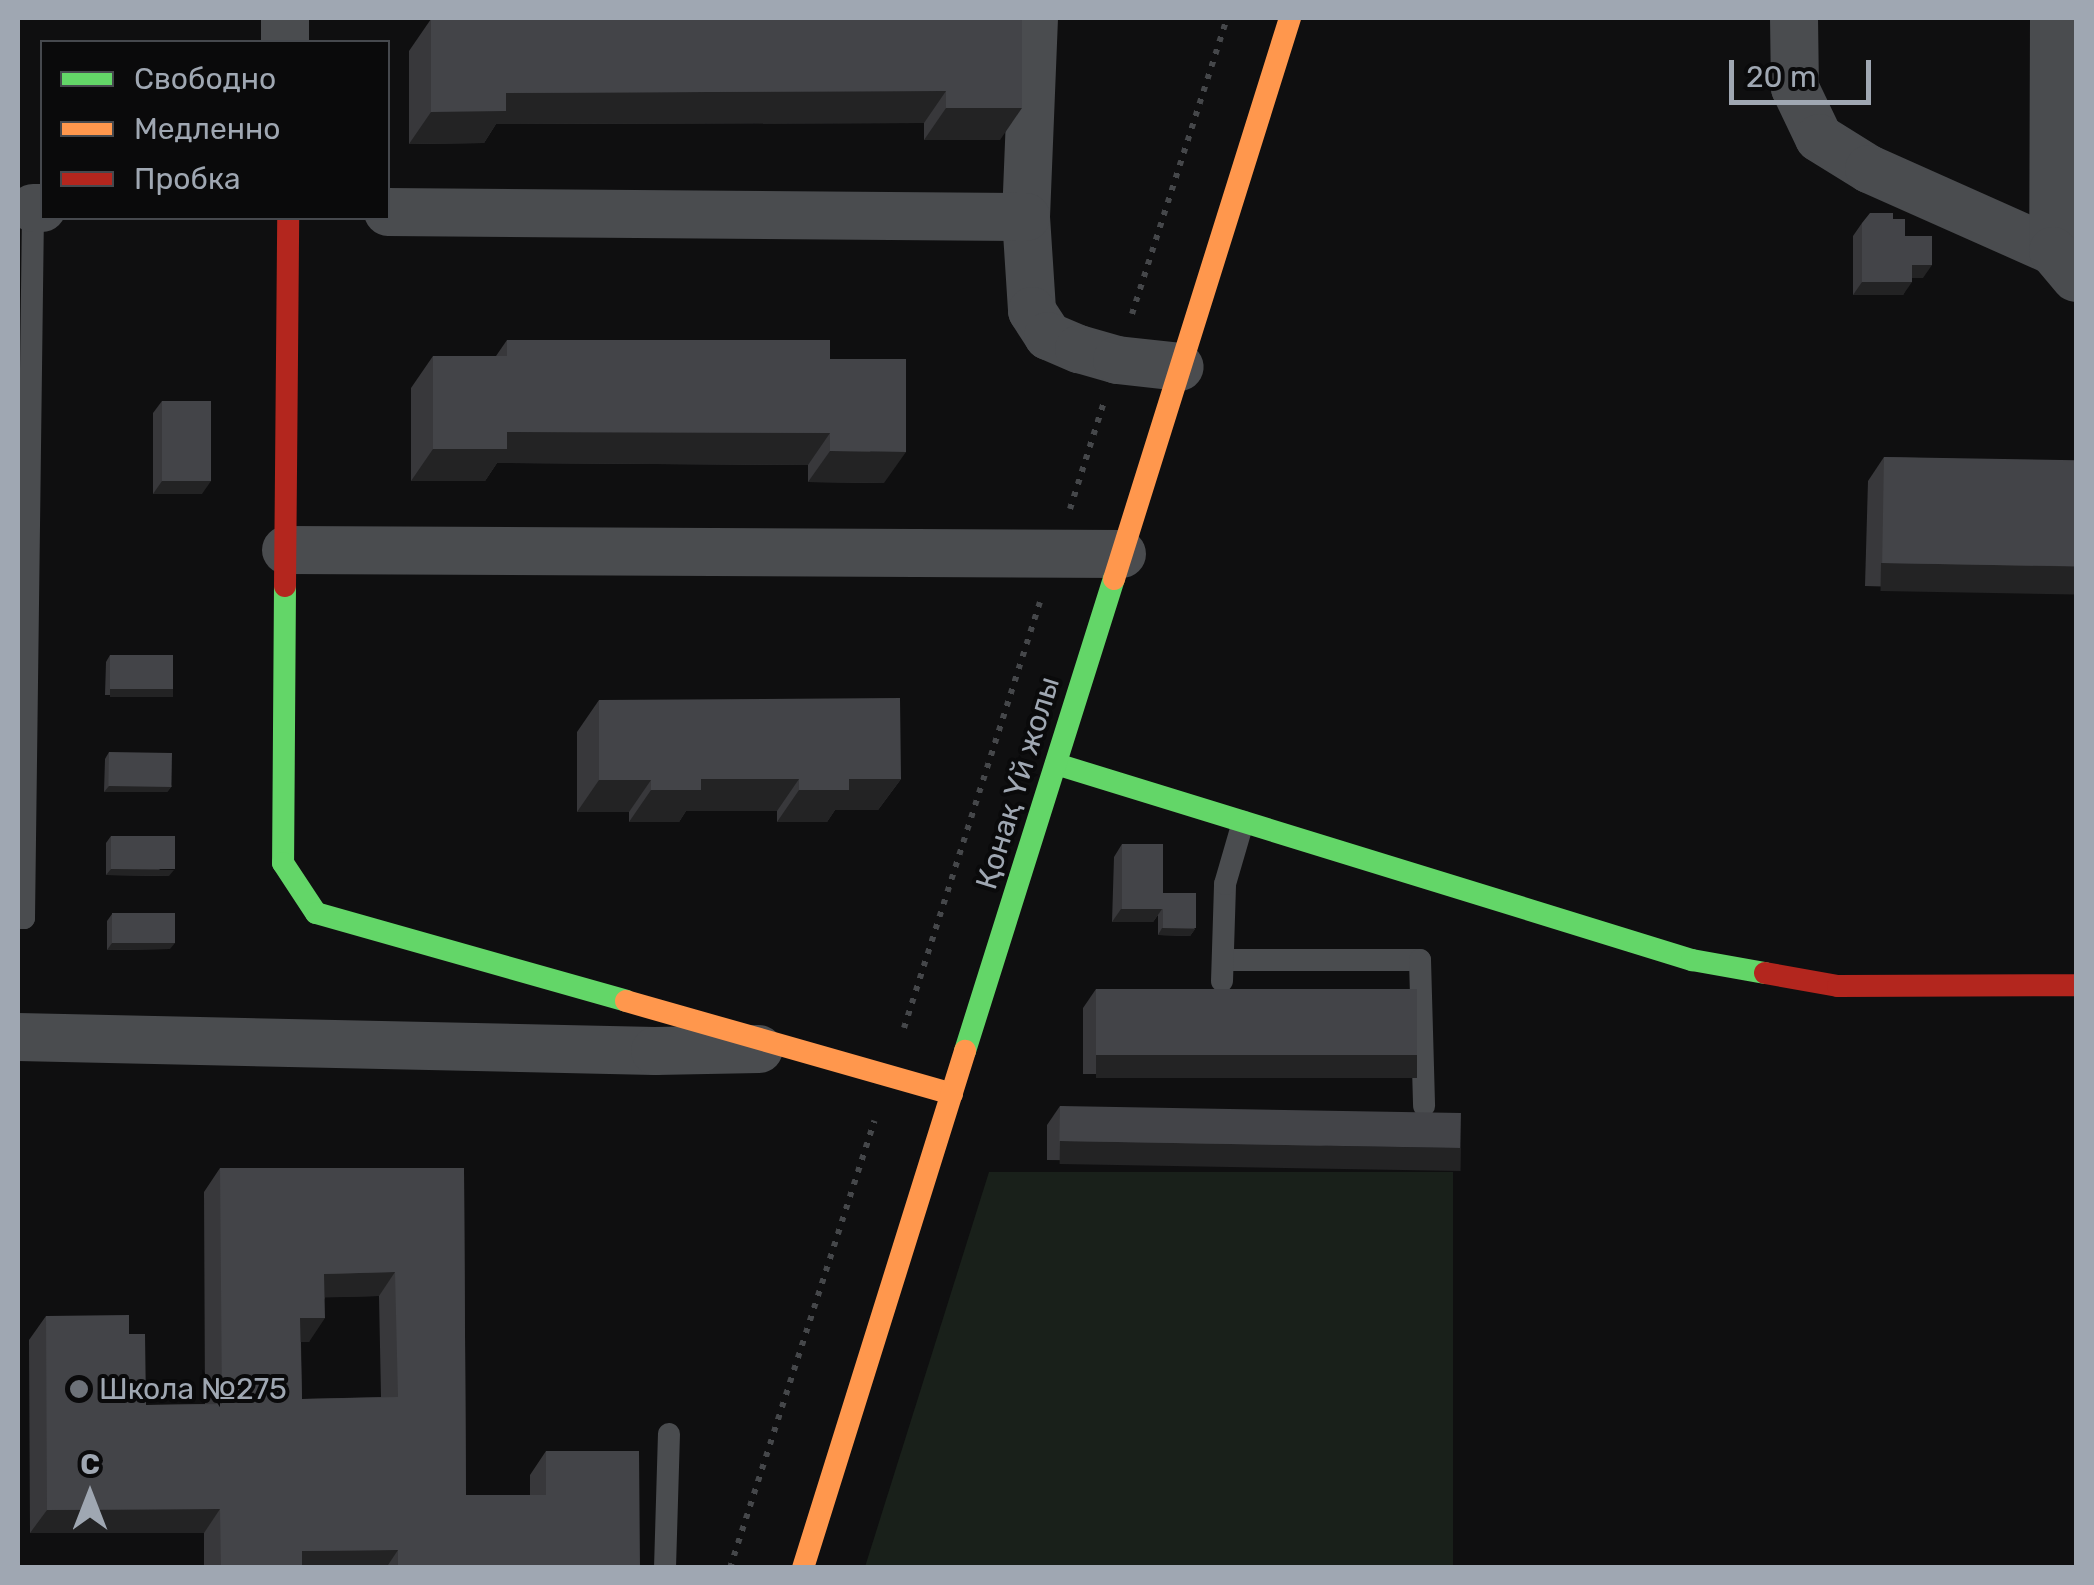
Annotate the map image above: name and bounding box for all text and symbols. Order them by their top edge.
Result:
legend [40,40,390,220]
scale bar [1734,40,1876,102]
text: 20 m [1746,59,1817,95]
text: Свободно [134,61,276,97]
text: Медленно [134,111,281,147]
text: Пробка [134,161,241,197]
street label: Қонақ Үй жолы [969,672,1067,894]
place label: Школа №275 [99,1371,287,1407]
marker: Школа №275 [68,1378,90,1400]
north arrow [40,1445,140,1545]
text: С [80,1448,100,1481]

